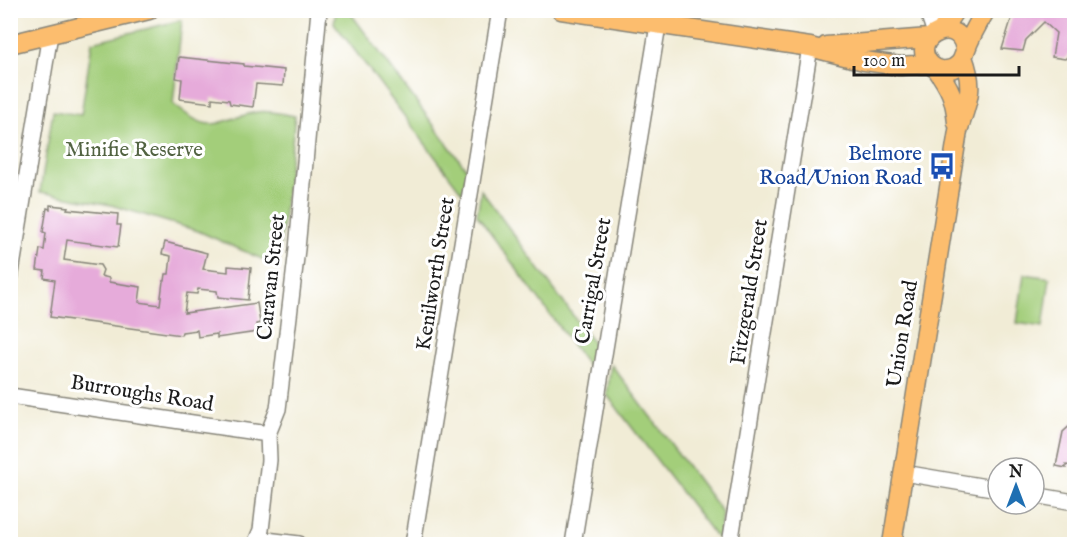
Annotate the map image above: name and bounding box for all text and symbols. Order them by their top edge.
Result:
scale bar [854,39,1019,77]
text: 100 m [863,50,905,73]
park label: Minifie Reserve [65,137,203,164]
place label: Belmore Road/Union Road [759,141,923,192]
bus stop icon: Belmore Road/Union Road [927,151,957,181]
street label: Kenilworth Street [411,195,461,353]
street label: Caravan Street [252,212,292,342]
street label: Carrigal Street [570,216,618,346]
street label: Fitzgerald Street [725,217,775,367]
street label: Union Road [881,278,925,390]
street label: Burroughs Road [69,369,216,419]
north arrow [986,456,1046,516]
text: N [1008,463,1023,483]

